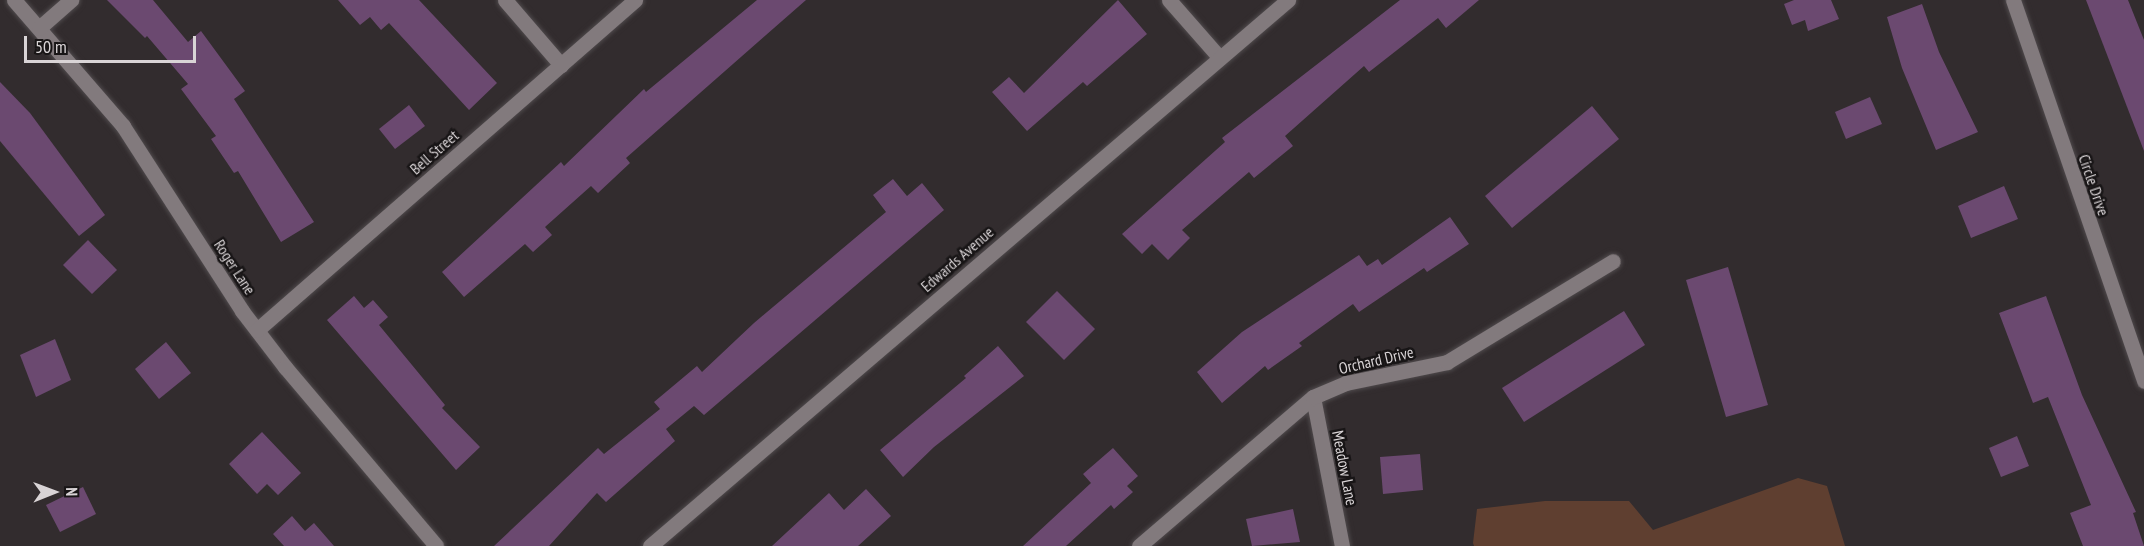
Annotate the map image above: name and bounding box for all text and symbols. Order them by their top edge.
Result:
scale bar [27,24,200,62]
text: 50 m [35,35,67,58]
street label: Bell Street [406,126,462,178]
street label: Circle Drive [2075,152,2113,218]
street label: Edwards Avenue [917,222,997,296]
street label: Roger Lane [210,236,260,298]
street label: Orchard Drive [1337,342,1415,378]
street label: Meadow Lane [1328,429,1362,507]
north arrow [24,462,84,522]
text: N [62,487,82,496]

